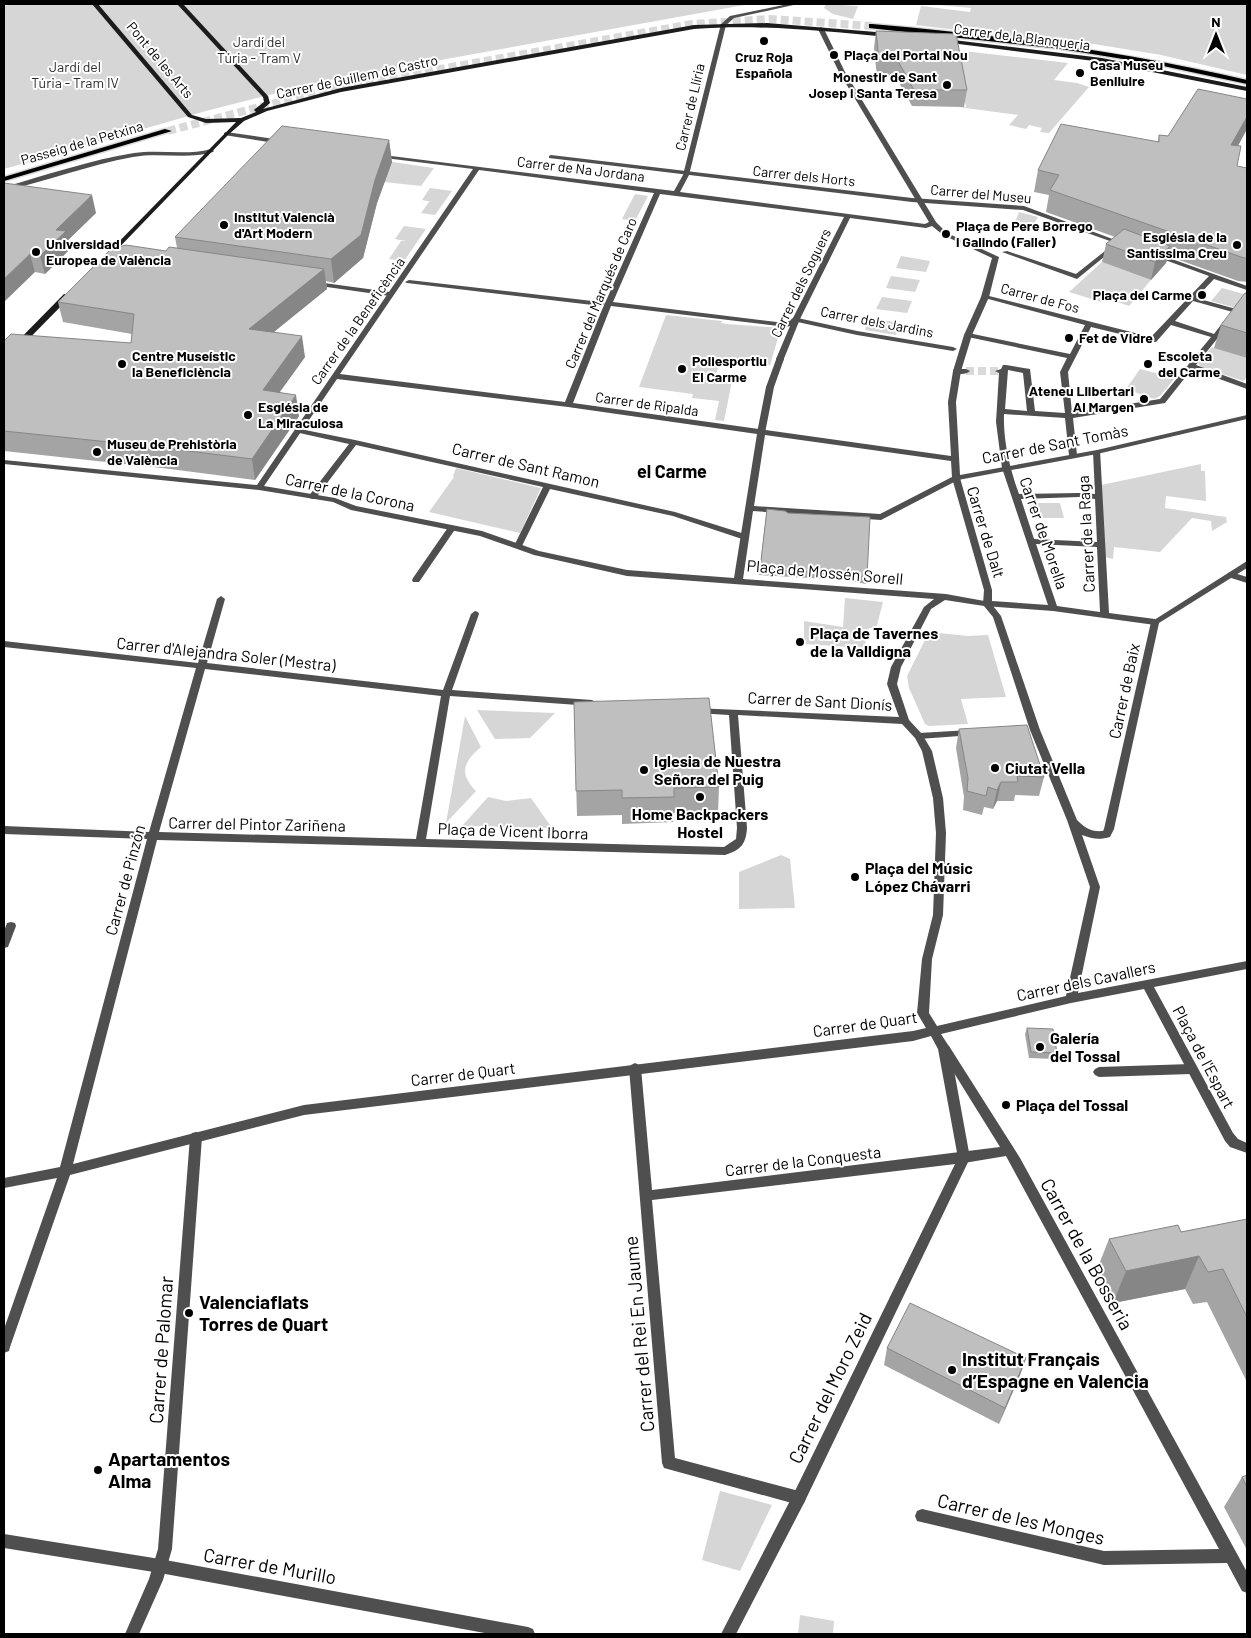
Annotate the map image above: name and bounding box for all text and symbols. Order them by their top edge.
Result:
north arrow [1191,10,1241,60]
text: N [1211,13,1221,30]
street label: Pont de les Arts [123,18,198,102]
street label: Carrer de la Blanqueria [953,20,1091,53]
park label: Jardí del Túria - Tram V [217,33,301,66]
marker: Cruz Roja Española [758,35,770,47]
place label: Plaça del Portal Nou [844,46,968,63]
place label: Cruz Roja Española [735,48,793,81]
marker: Plaça del Portal Nou [828,49,840,61]
street label: Carrer de Guillem de Castro [275,51,439,102]
place label: Casa Museu Benlluire [1090,56,1163,89]
park label: Jardí del Túria - Tram IV [31,58,119,91]
street label: Carrer de Llíria [671,62,708,152]
marker: Casa Museu Benlluire [1074,67,1086,79]
place label: Monestir de Sant Josep i Santa Teresa [809,68,937,101]
marker: Monestir de Sant Josep i Santa Teresa [941,79,953,91]
street label: Passeig de la Petxina [19,117,145,168]
street label: Carrer de Na Jordana [516,152,646,185]
street label: Carrer dels Horts [752,162,856,189]
street label: Carrer del Museu [930,181,1032,206]
place label: Institut Valencià d'Art Modern [234,208,335,241]
street label: Carrer del Marqués de Caro [561,215,640,371]
place label: Plaça de Pere Borrego i Galindo (Faller) [956,217,1093,250]
marker: Institut Valencià d'Art Modern [218,219,230,231]
street label: Carrer dels Soguers [767,225,834,340]
marker: Plaça de Pere Borrego i Galindo (Faller) [940,228,952,240]
place label: Església de la Santíssima Creu [1127,228,1227,261]
place label: Universidad Europea de València [46,235,171,268]
marker: Església de la Santíssima Creu [1231,239,1243,251]
marker: Universidad Europea de València [30,246,42,258]
street label: Carrer de la Beneficència [307,254,408,388]
street label: Carrer de Fos [999,279,1082,316]
place label: Plaça del Carme [1093,286,1192,303]
marker: Plaça del Carme [1196,289,1208,301]
street label: Carrer dels Jardins [819,302,935,341]
place label: Fet de Vidre [1079,329,1153,346]
marker: Fet de Vidre [1063,332,1075,344]
place label: Centre Museístic la Beneficiència [132,347,236,380]
place label: Escoleta del Carme [1158,347,1221,380]
place label: Poliesportiu El Carme [692,352,767,385]
marker: Centre Museístic la Beneficiència [116,358,128,370]
marker: Escoleta del Carme [1142,358,1154,370]
marker: Poliesportiu El Carme [676,363,688,375]
place label: Ateneu Llibertari Al Margen [1029,382,1134,415]
street label: Carrer de Ripalda [594,388,700,419]
marker: Ateneu Llibertari Al Margen [1138,393,1150,405]
place label: Església de La Miraculosa [258,398,343,431]
marker: Església de La Miraculosa [242,409,254,421]
street label: Carrer de Sant Tomàs [980,420,1130,467]
place label: Museu de Prehistòria de València [107,435,237,468]
street label: Carrer de Sant Ramon [450,438,602,491]
marker: Museu de Prehistòria de València [91,446,103,458]
district label: el Carme [637,460,707,482]
street label: Carrer de la Corona [284,468,417,515]
street label: Carrer de Morella [1016,474,1073,591]
street label: Carrer de la Raga [1073,475,1098,593]
street label: Carrer de Dalt [964,484,1009,580]
street label: Plaça de Mossén Sorell [746,555,904,588]
place label: Plaça de Tavernes de la Valldigna [810,623,938,660]
street label: Carrer d'Alejandra Soler (Mestra) [116,633,337,675]
marker: Plaça de Tavernes de la Valldigna [794,636,806,648]
street label: Carrer de Baix [1104,641,1143,740]
street label: Carrer de Sant Dionís [747,687,893,714]
place label: Iglesia de Nuestra Señora del Puig [654,751,781,788]
place label: Ciutat Vella [1005,758,1085,777]
marker: Ciutat Vella [989,762,1001,774]
marker: Iglesia de Nuestra Señora del Puig [638,764,650,776]
marker: Home Backpackers Hostel [694,791,706,803]
place label: Home Backpackers Hostel [632,804,768,841]
street label: Carrer del Pintor Zariñena [168,812,346,835]
street label: Plaça de Vicent Iborra [437,818,589,843]
street label: Carrer de Pinzón [101,822,148,937]
place label: Plaça del Músic López Chávarri [865,858,973,895]
marker: Plaça del Músic López Chávarri [849,871,861,883]
street label: Carrer dels Cavallers [1015,957,1157,1005]
street label: Plaça de l'Espart [1169,1002,1239,1111]
street label: Carrer de Quart [812,1007,918,1040]
place label: Galería del Tossal [1050,1028,1120,1065]
marker: Galería del Tossal [1034,1041,1046,1053]
street label: Carrer de Quart [410,1058,516,1089]
place label: Plaça del Tossal [1016,1095,1128,1114]
marker: Plaça del Tossal [1000,1099,1012,1111]
street label: Carrer de la Conquesta [724,1142,882,1179]
street label: Carrer de la Bosseria [1036,1174,1139,1334]
street label: Carrer del Rei En Jaume [618,1235,659,1433]
street label: Carrer de Palomar [144,1275,177,1425]
place label: Valenciaflats Torres de Quart [199,1290,328,1335]
marker: Valenciaflats Torres de Quart [183,1307,195,1319]
street label: Carrer del Moro Zeid [783,1309,876,1467]
place label: Institut Français d’Espagne en Valencia [962,1347,1149,1392]
marker: Institut Français d’Espagne en Valencia [946,1364,958,1376]
place label: Apartamentos Alma [108,1447,230,1492]
marker: Apartamentos Alma [92,1464,104,1476]
street label: Carrer de les Monges [935,1488,1107,1549]
street label: Carrer de Murillo [202,1542,338,1589]

